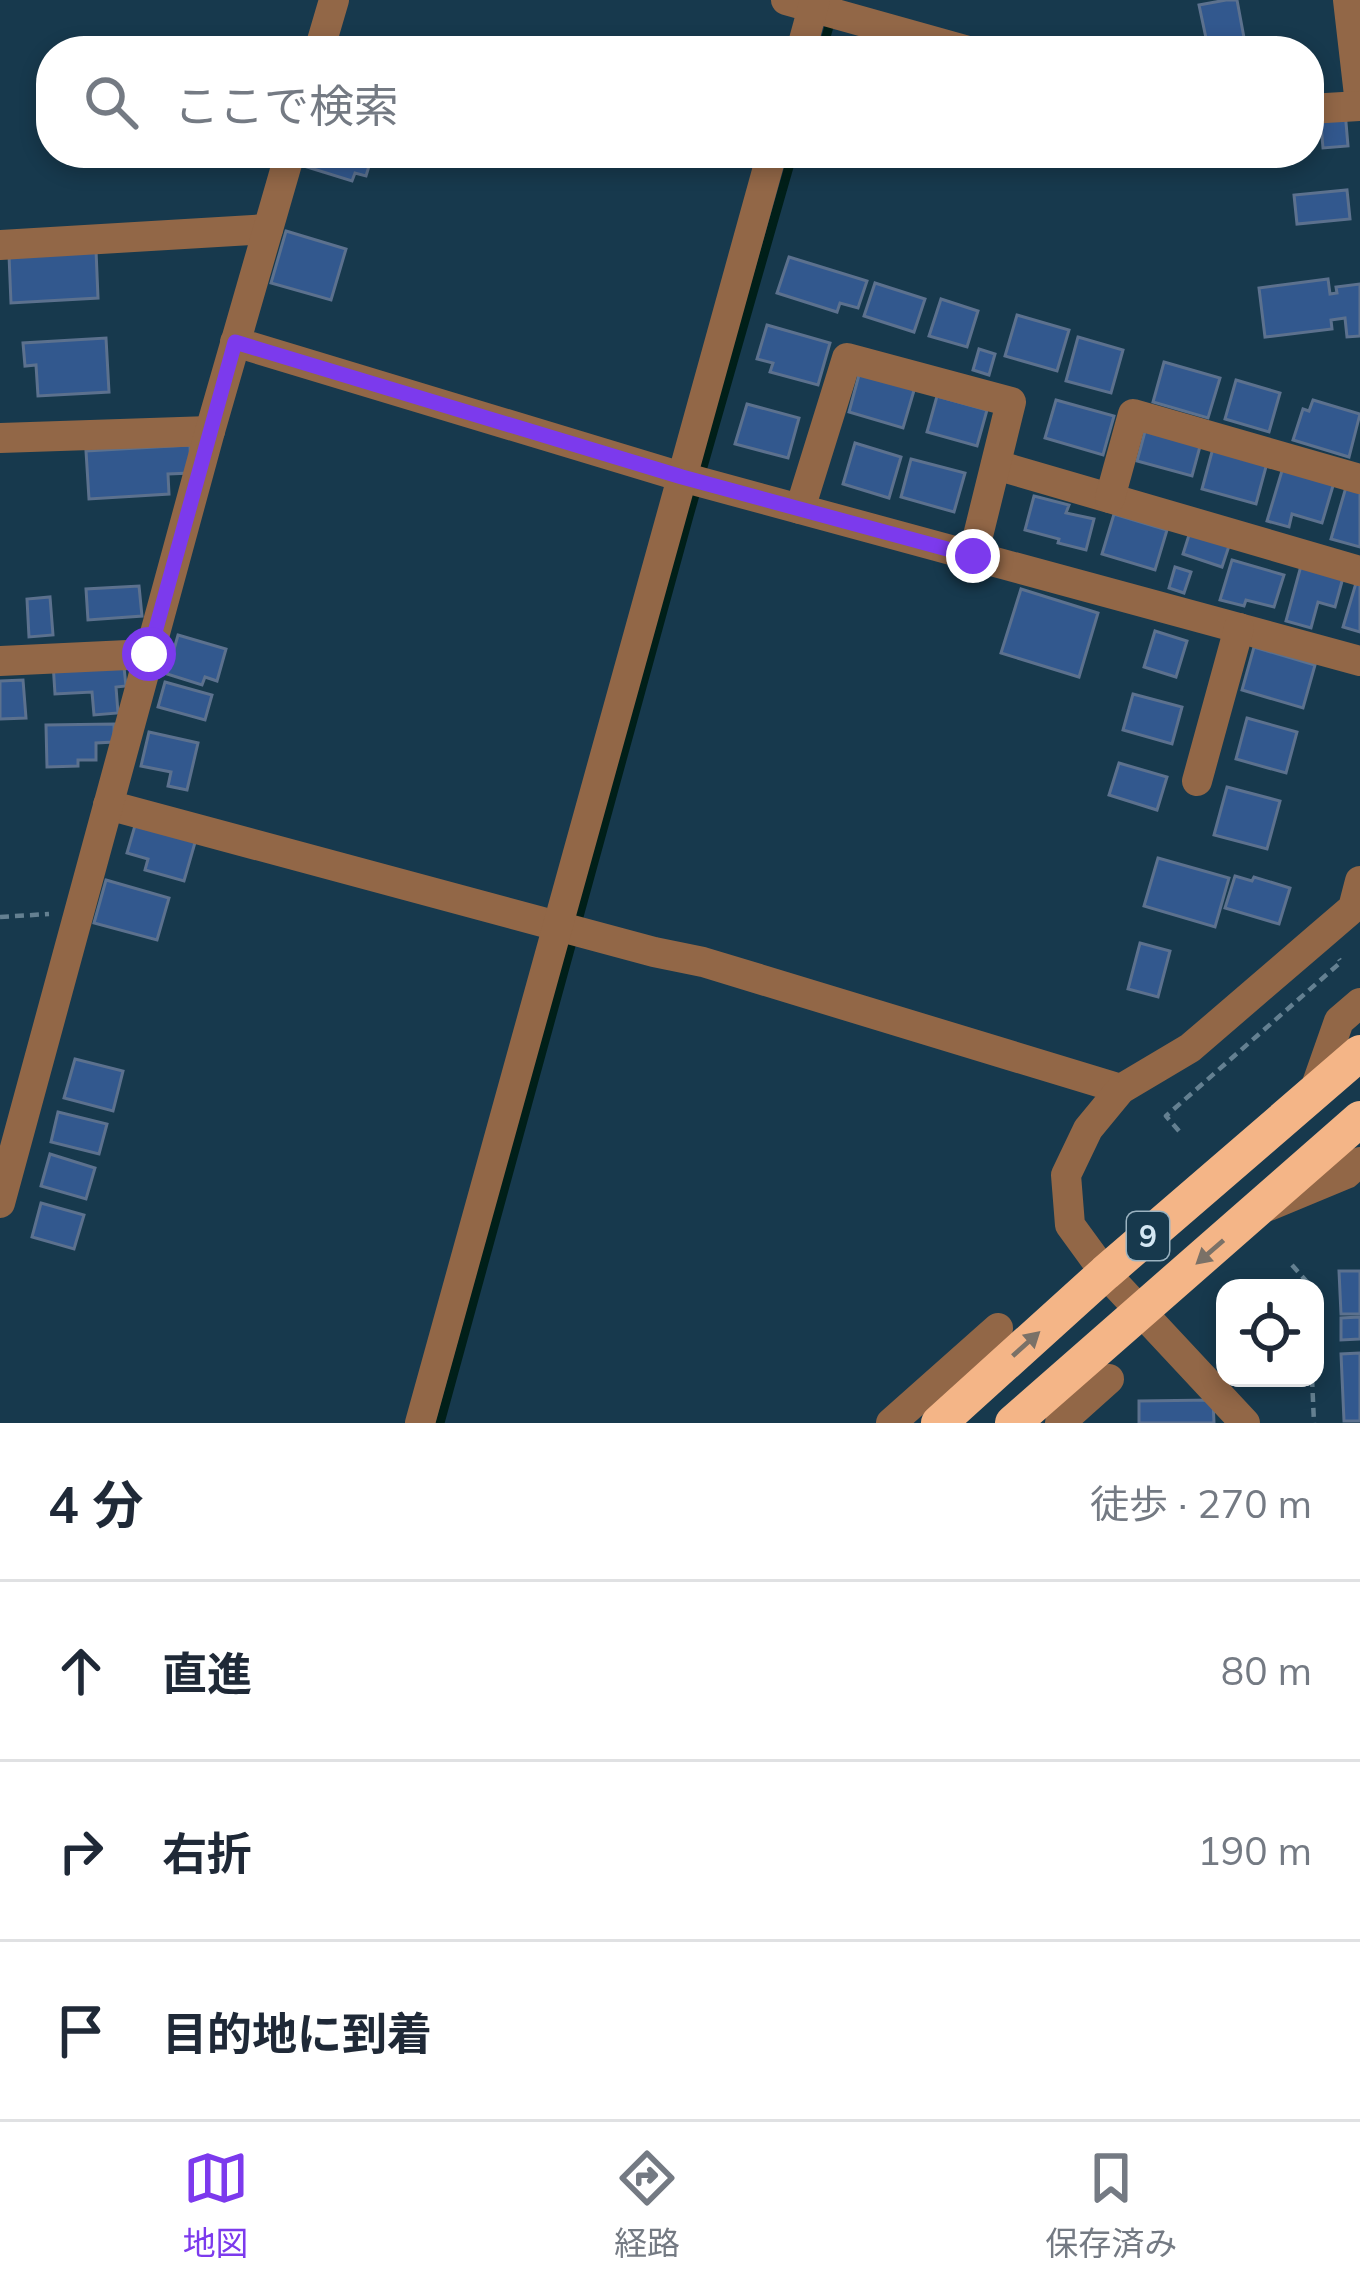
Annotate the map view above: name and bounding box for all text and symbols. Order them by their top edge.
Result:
search box [36,36,1324,168]
icon: search [78,69,144,135]
text: ここで検索 [174,77,399,133]
route end [946,529,1000,583]
route start [122,627,176,681]
road number: 9 [1127,1212,1169,1260]
one-way arrow [1195,1238,1225,1265]
map controls [1216,1279,1324,1387]
button: locate [1216,1279,1324,1387]
one-way arrow [1011,1331,1040,1358]
text: 4 分 [48,1472,144,1536]
text: 徒歩 · 270 m [1090,1479,1312,1528]
icon: ahead [48,1638,114,1704]
text: 直進 [162,1645,252,1701]
text: 80 m [1221,1646,1312,1695]
icon: right [48,1818,114,1884]
text: 右折 [162,1825,252,1881]
text: 190 m [1197,1826,1312,1875]
icon: arrive [48,1998,114,2064]
text: 目的地に到着 [162,2005,432,2061]
tab: 地図 [183,2145,249,2265]
tab: 経路 [614,2145,680,2265]
tab: 保存済み [1045,2145,1177,2265]

